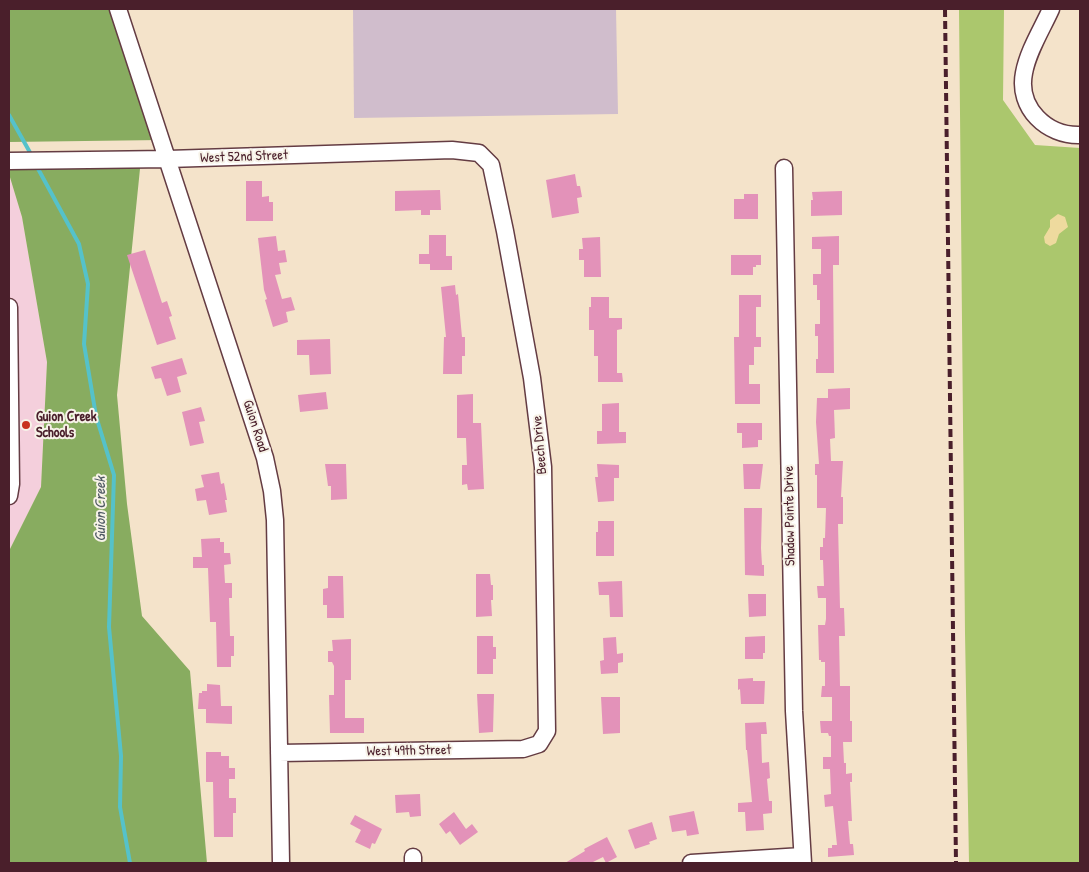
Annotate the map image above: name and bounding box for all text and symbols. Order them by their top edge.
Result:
street label: West 52nd Street [200,147,288,167]
street label: Guion Road [239,398,271,454]
place label: Guion Creek Schools [36,409,97,442]
street label: Beech Drive [529,415,551,475]
marker: Guion Creek Schools [20,419,32,431]
street label: Shadow Pointe Drive [781,466,799,566]
water label: Guion Creek [92,477,110,541]
street label: West 49th Street [367,742,451,760]

